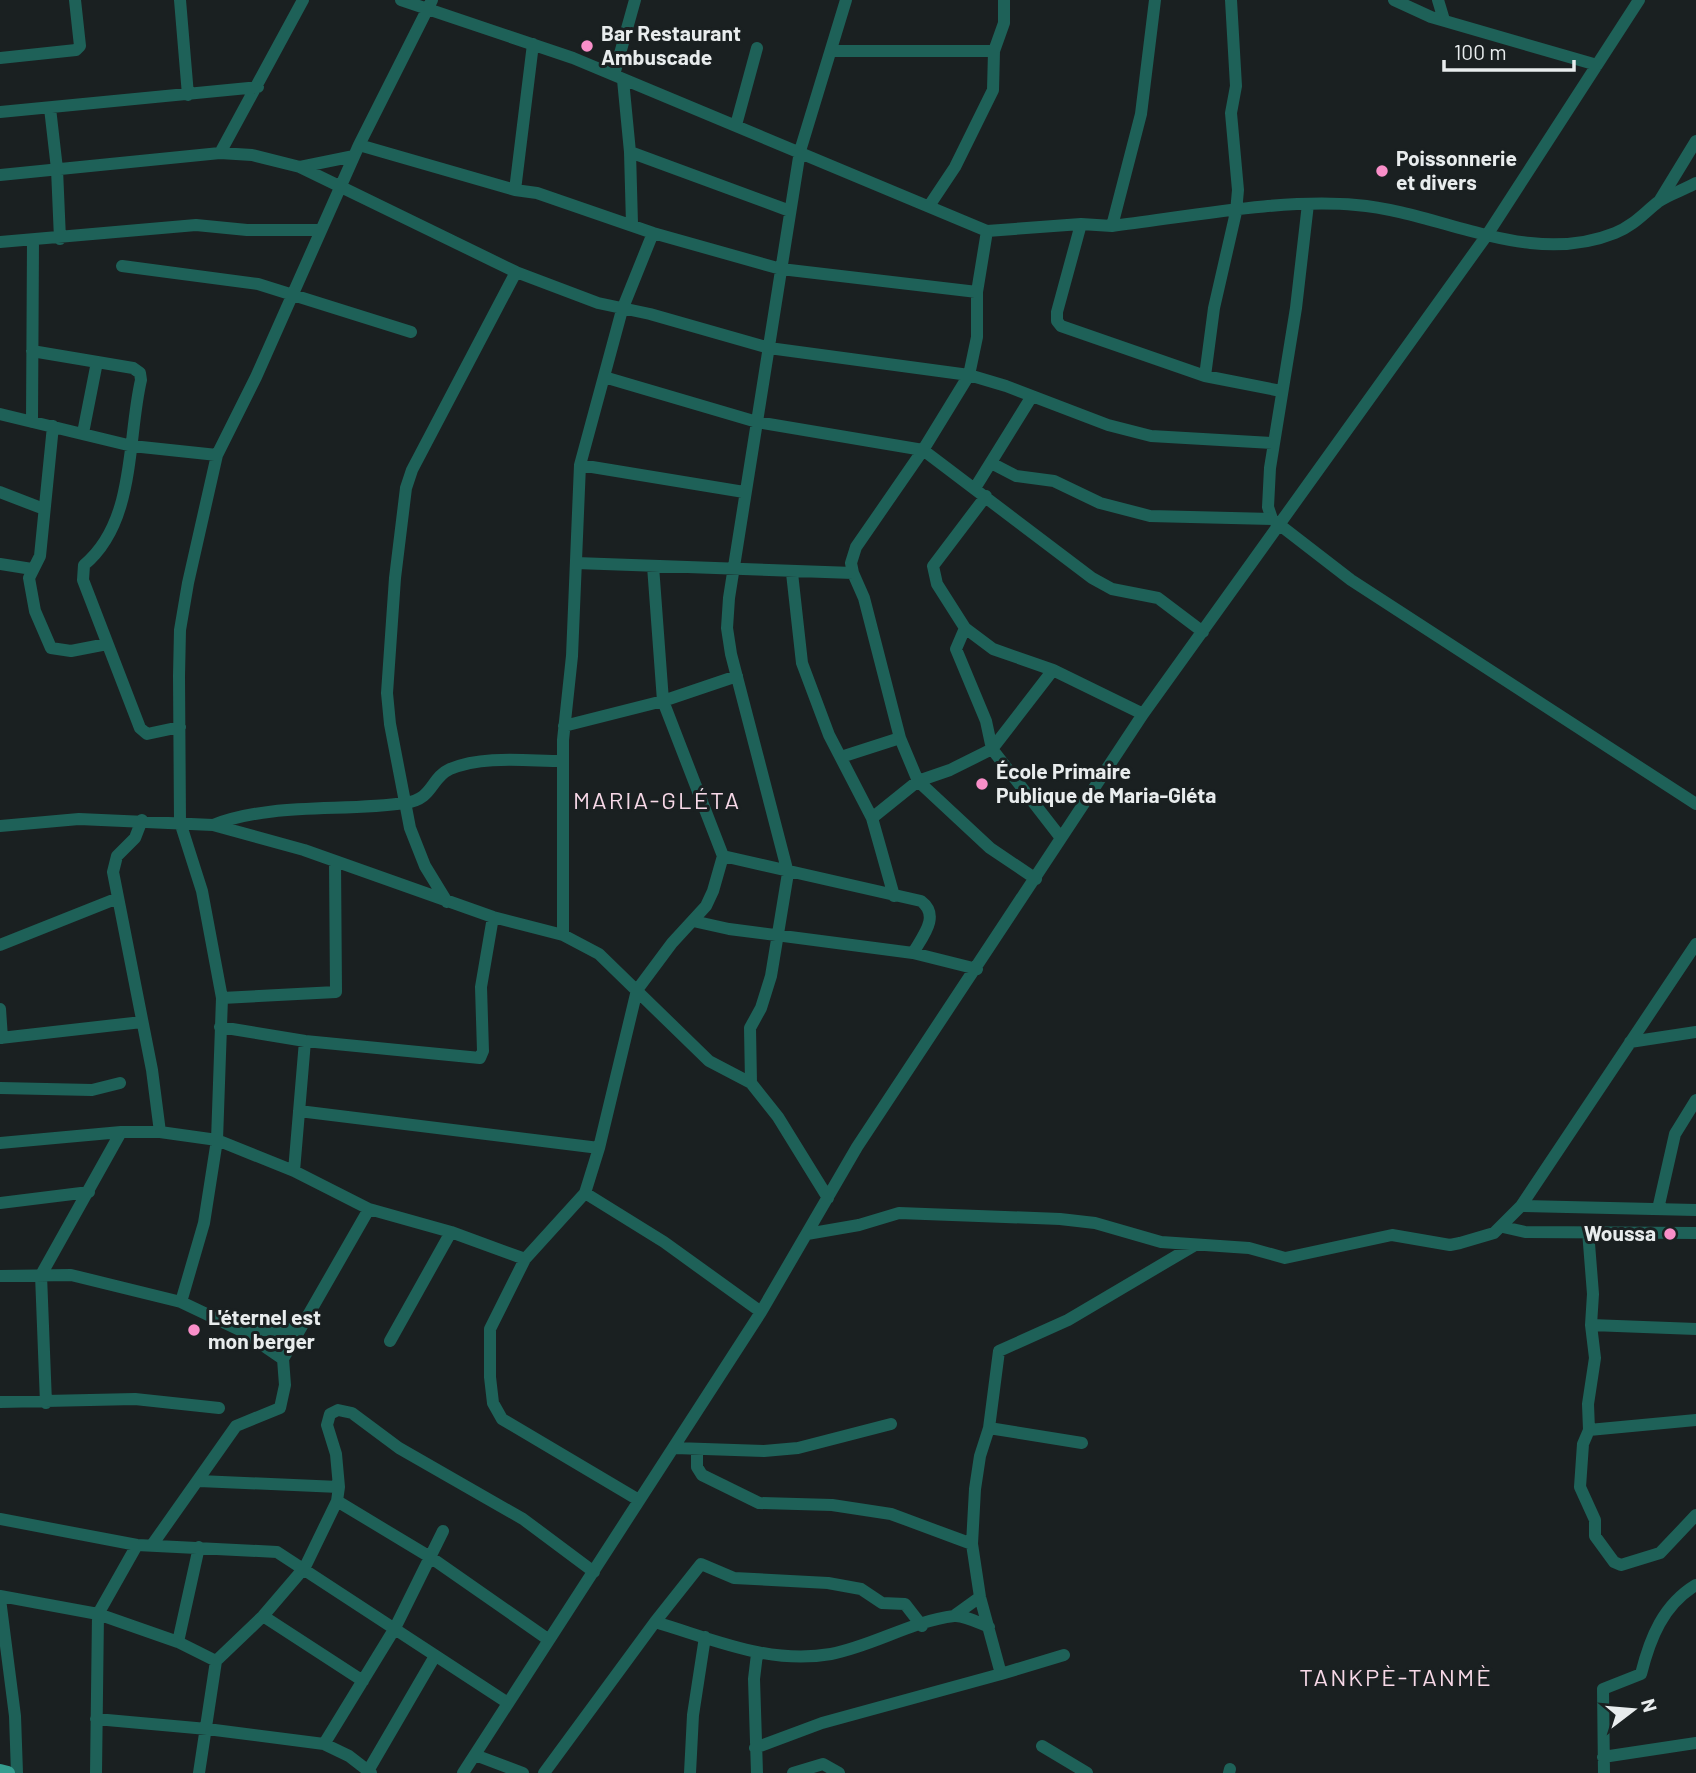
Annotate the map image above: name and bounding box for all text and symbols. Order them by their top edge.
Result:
place label: Bar Restaurant Ambuscade [601,20,741,69]
scale bar [1444,28,1574,72]
marker: Bar Restaurant Ambuscade [579,38,595,54]
text: 100 m [1454,39,1507,64]
place label: Poissonnerie et divers [1396,145,1517,194]
marker: Poissonnerie et divers [1374,163,1390,179]
place label: École Primaire Publique de Maria-Gléta [996,758,1216,807]
marker: École Primaire Publique de Maria-Gléta [974,776,990,792]
district label: MARIA-GLÉTA [573,785,741,814]
place label: Woussa [1584,1220,1656,1245]
marker: Woussa [1662,1226,1678,1242]
place label: L'éternel est mon berger [208,1304,321,1353]
marker: L'éternel est mon berger [186,1322,202,1338]
district label: TANKPÈ-TANMÈ [1299,1662,1493,1691]
north arrow [1598,1675,1668,1745]
text: N [1637,1696,1663,1714]

